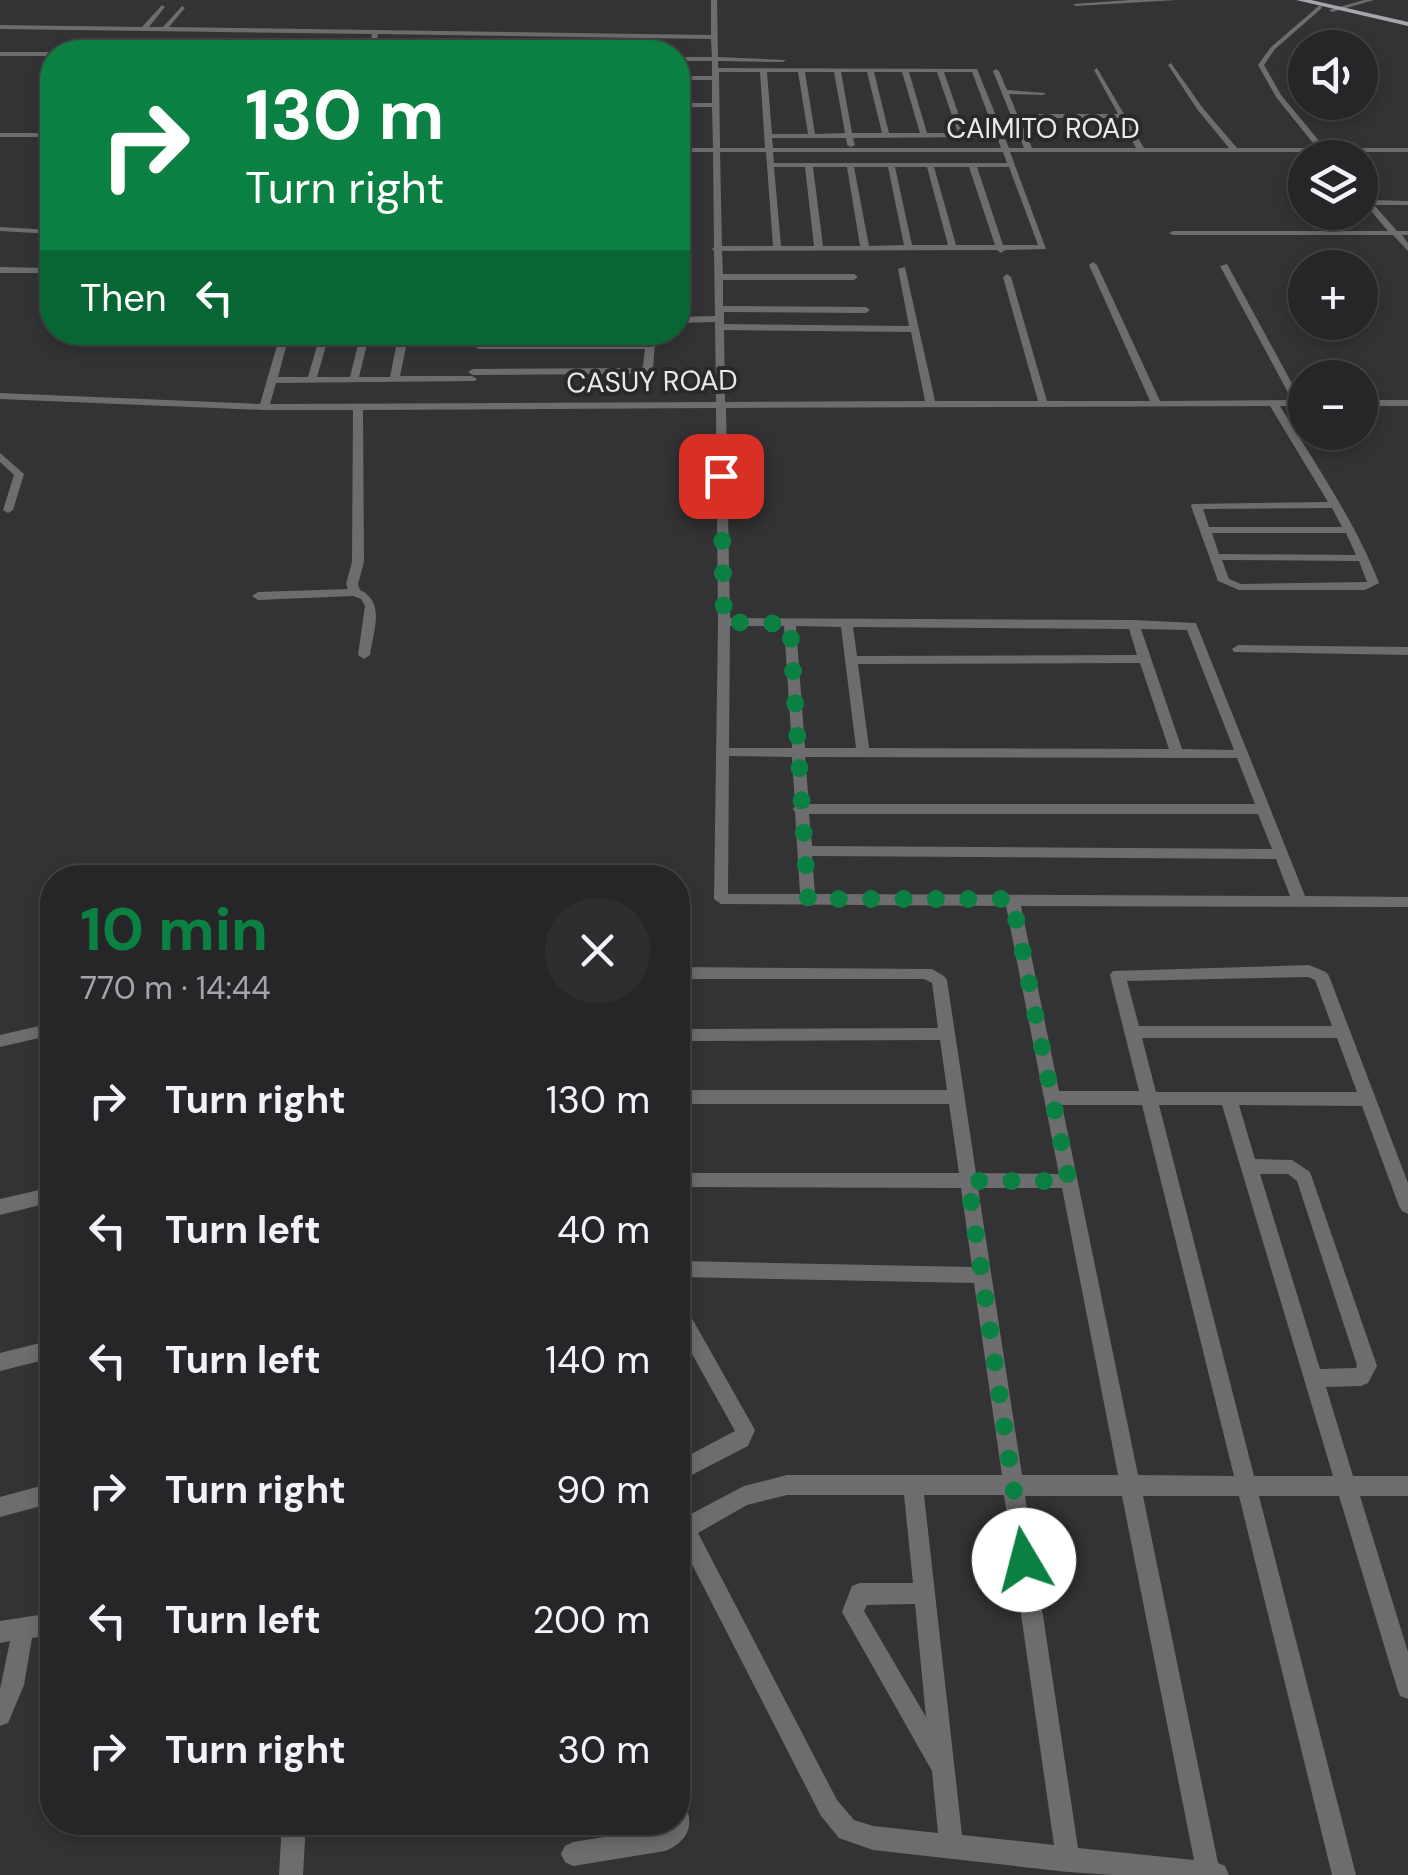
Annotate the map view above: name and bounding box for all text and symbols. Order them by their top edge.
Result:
map controls [1288,30,1378,450]
button: sound [1288,30,1378,120]
text: 130 m [245,70,444,161]
icon: right [80,80,210,210]
street label: CAIMITO ROAD [946,110,1140,147]
button: layers [1288,140,1378,230]
text: Turn right [245,158,444,217]
button: + [1288,250,1378,340]
icon: left [187,270,242,325]
text: Then [80,273,167,323]
button: − [1288,360,1378,450]
street label: CASUY ROAD [566,362,738,401]
pin [679,434,764,519]
icon: arrive [694,449,749,504]
text: 10 min [80,890,268,969]
button: close [545,898,650,1003]
text: 770 m · 14:44 [80,967,271,1009]
icon: right [80,1073,135,1128]
text: Turn right [165,1075,346,1125]
text: 130 m [546,1075,650,1125]
icon: left [80,1203,135,1258]
text: Turn left [165,1205,321,1255]
text: 40 m [557,1205,650,1255]
icon: left [80,1333,135,1388]
text: Turn left [165,1335,321,1385]
text: 140 m [545,1335,650,1385]
icon: right [80,1463,135,1518]
text: Turn right [165,1465,346,1515]
text: 90 m [556,1465,650,1515]
position arrow [972,1508,1076,1612]
icon: left [80,1593,135,1648]
text: Turn left [165,1595,321,1645]
text: 200 m [533,1595,650,1645]
icon: right [80,1723,135,1778]
text: Turn right [165,1725,346,1775]
text: 30 m [558,1725,650,1775]

